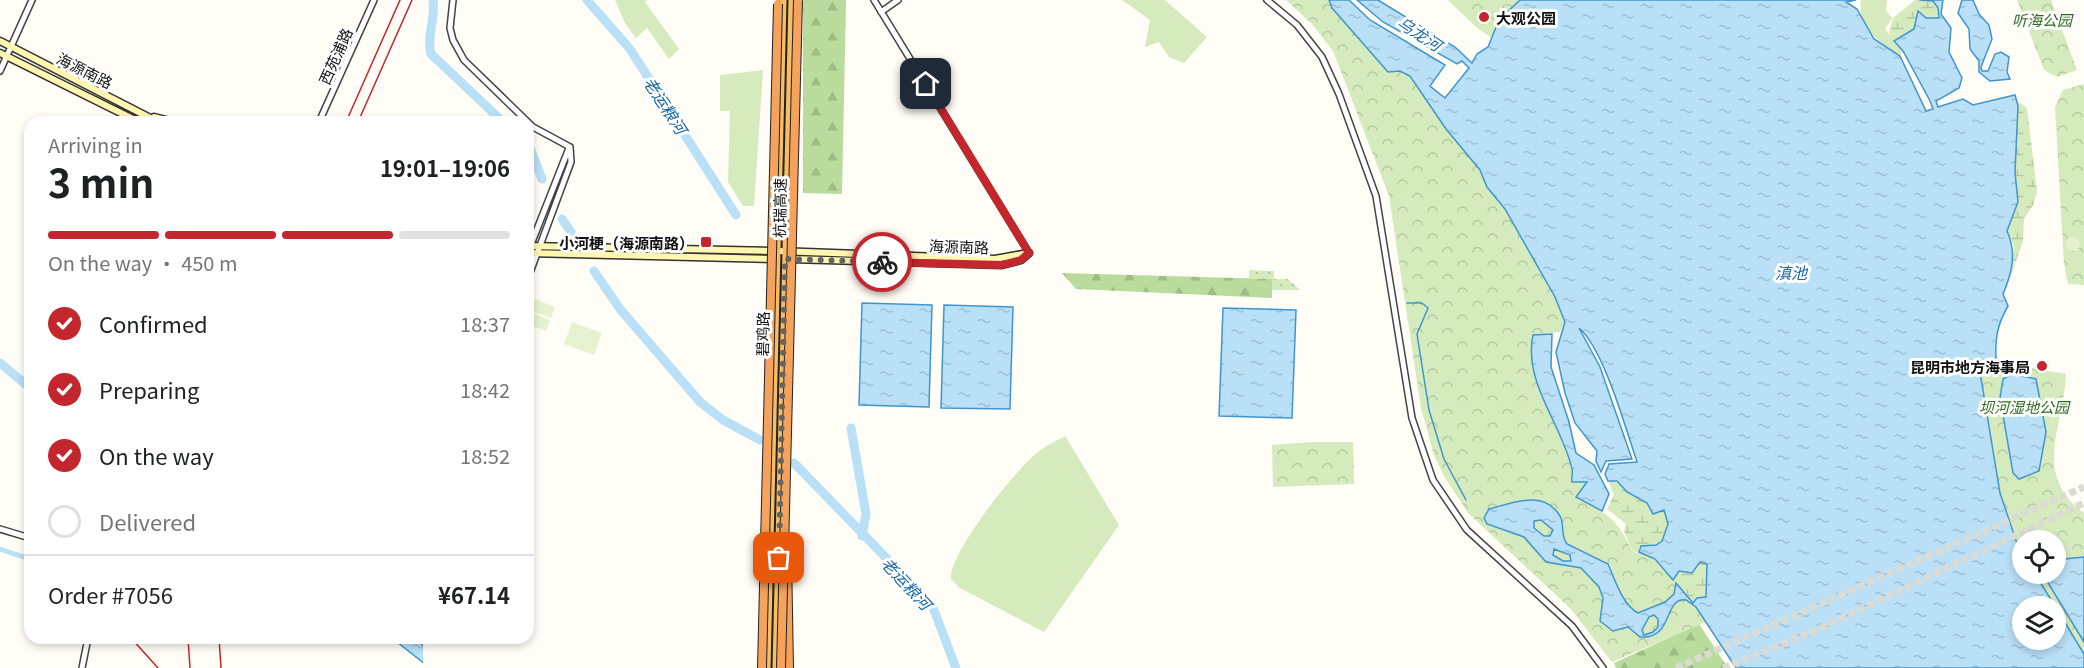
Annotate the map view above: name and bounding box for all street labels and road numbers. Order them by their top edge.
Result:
street label: 西苑浦路 [313,24,357,88]
street label: 海源南路 [53,47,117,93]
street label: 杭瑞高速 [768,178,790,238]
street label: 海源南路 [929,234,989,258]
street label: 碧鸡路 [751,311,773,357]

